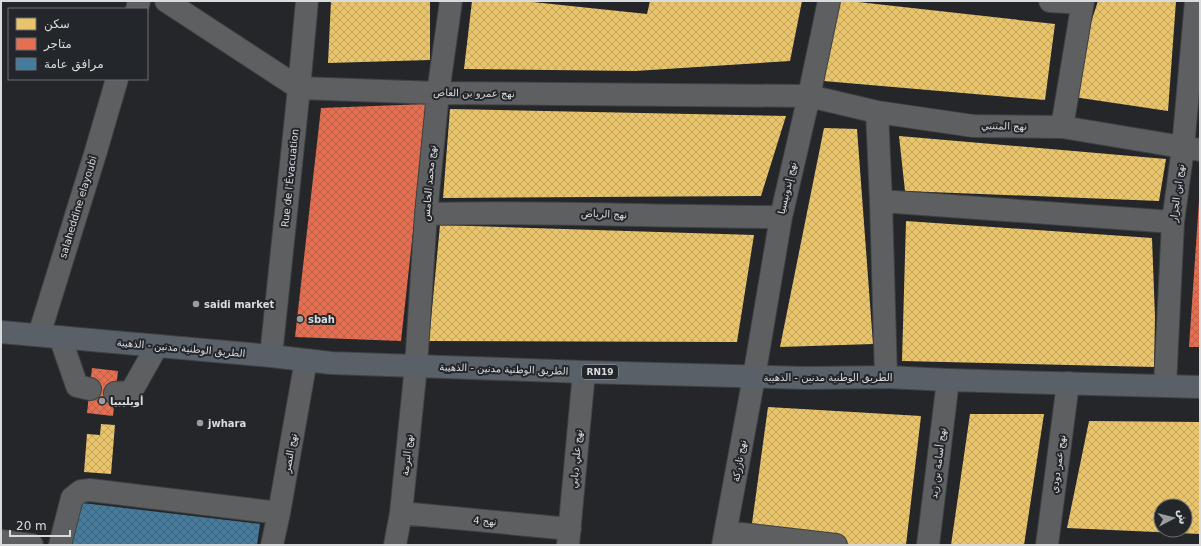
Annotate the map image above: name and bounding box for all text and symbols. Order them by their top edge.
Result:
legend [8,8,148,80]
text: سكن [44,17,70,32]
text: متاجر [43,37,72,52]
text: مرافق عامة [44,57,104,72]
street label: نهج عمرو بن العاص [433,87,515,100]
street label: نهج المتنبي [981,120,1027,133]
street label: Rue de l'Évacuation [278,128,301,228]
street label: نهج محمد الخامس [420,144,439,222]
street label: salaheddine elayoubi [57,154,99,260]
street label: نهج إندونيسيا [776,161,799,216]
street label: نهج ابن الجزار [1168,163,1187,224]
street label: نهج الرياض [581,208,627,221]
marker: saidi market [191,299,201,309]
place label: saidi market [204,299,274,310]
marker: sbah [295,314,305,324]
place label: sbah [308,314,335,325]
street label: الطريق الوطنية مدنين - الذهيبة [116,337,246,359]
street label: الطريق الوطنية مدنين - الذهيبة [439,361,569,377]
road number: RN19 [582,365,618,379]
street label: الطريق الوطنية مدنين - الذهيبة [763,372,893,383]
place label: أويليبيا [110,395,143,408]
marker: أويليبيا [97,396,107,406]
marker: jwhara [195,418,205,428]
place label: jwhara [207,418,246,429]
street label: نهج أسامة بن زيد [927,427,949,499]
street label: نهج علي دبابي [568,429,585,489]
street label: نهج النصر [281,432,300,475]
street label: نهج البرمة [399,433,416,477]
street label: نهج عمر دودي [1048,434,1069,494]
street label: نهج تازركة [730,439,749,483]
north arrow [1153,498,1193,538]
text: ش [1175,509,1190,525]
scale bar [10,512,70,538]
street label: نهج 4 [473,515,497,528]
text: 20 m [16,519,47,533]

